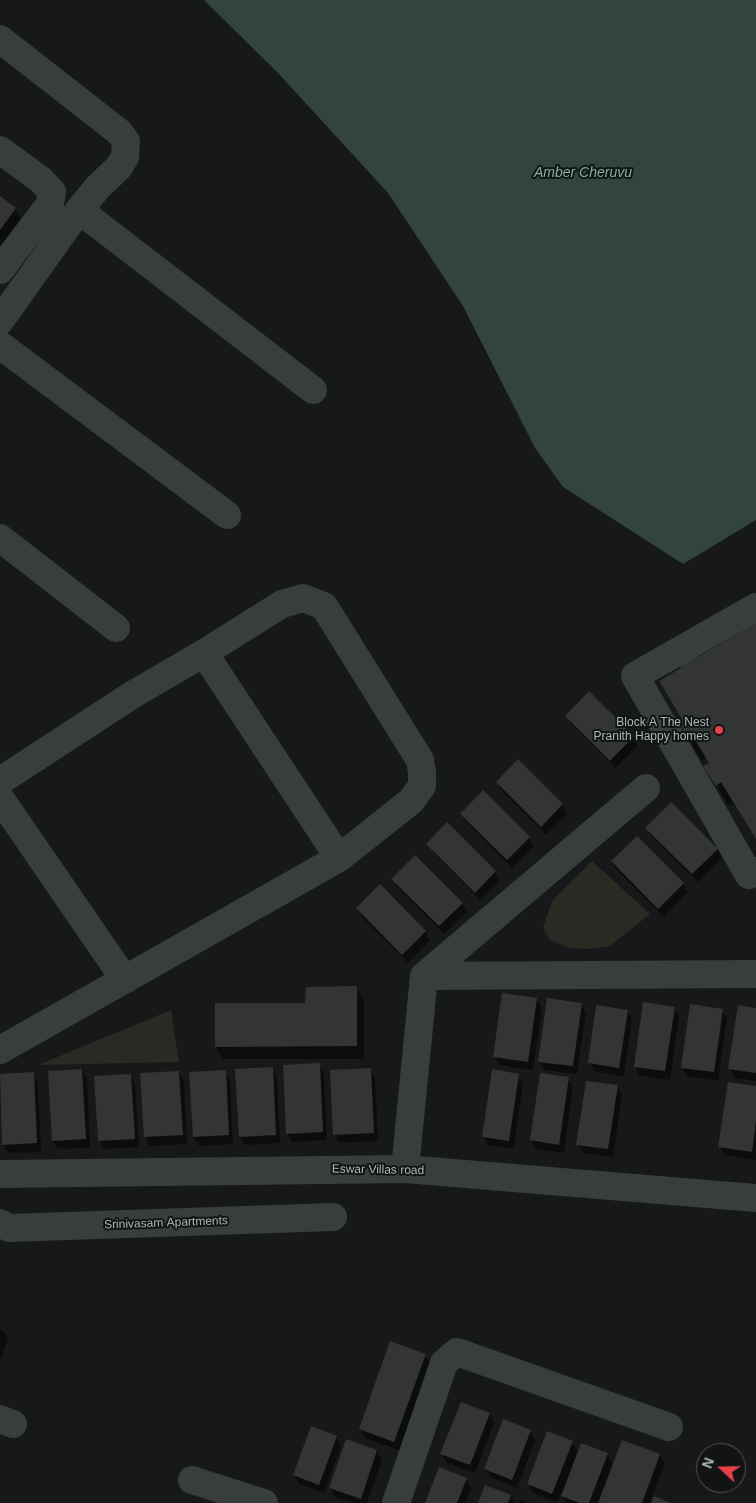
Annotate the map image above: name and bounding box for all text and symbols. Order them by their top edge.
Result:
water label: Amber Cheruvu [534,165,632,181]
place label: Block A The Nest Pranith Happy homes [594,716,709,744]
marker: Block A The Nest Pranith Happy homes [713,724,725,736]
street label: Eswar Villas road [332,1162,424,1178]
street label: Srinivasam Apartments [104,1214,228,1232]
north arrow [696,1443,746,1493]
text: N [699,1455,717,1471]

